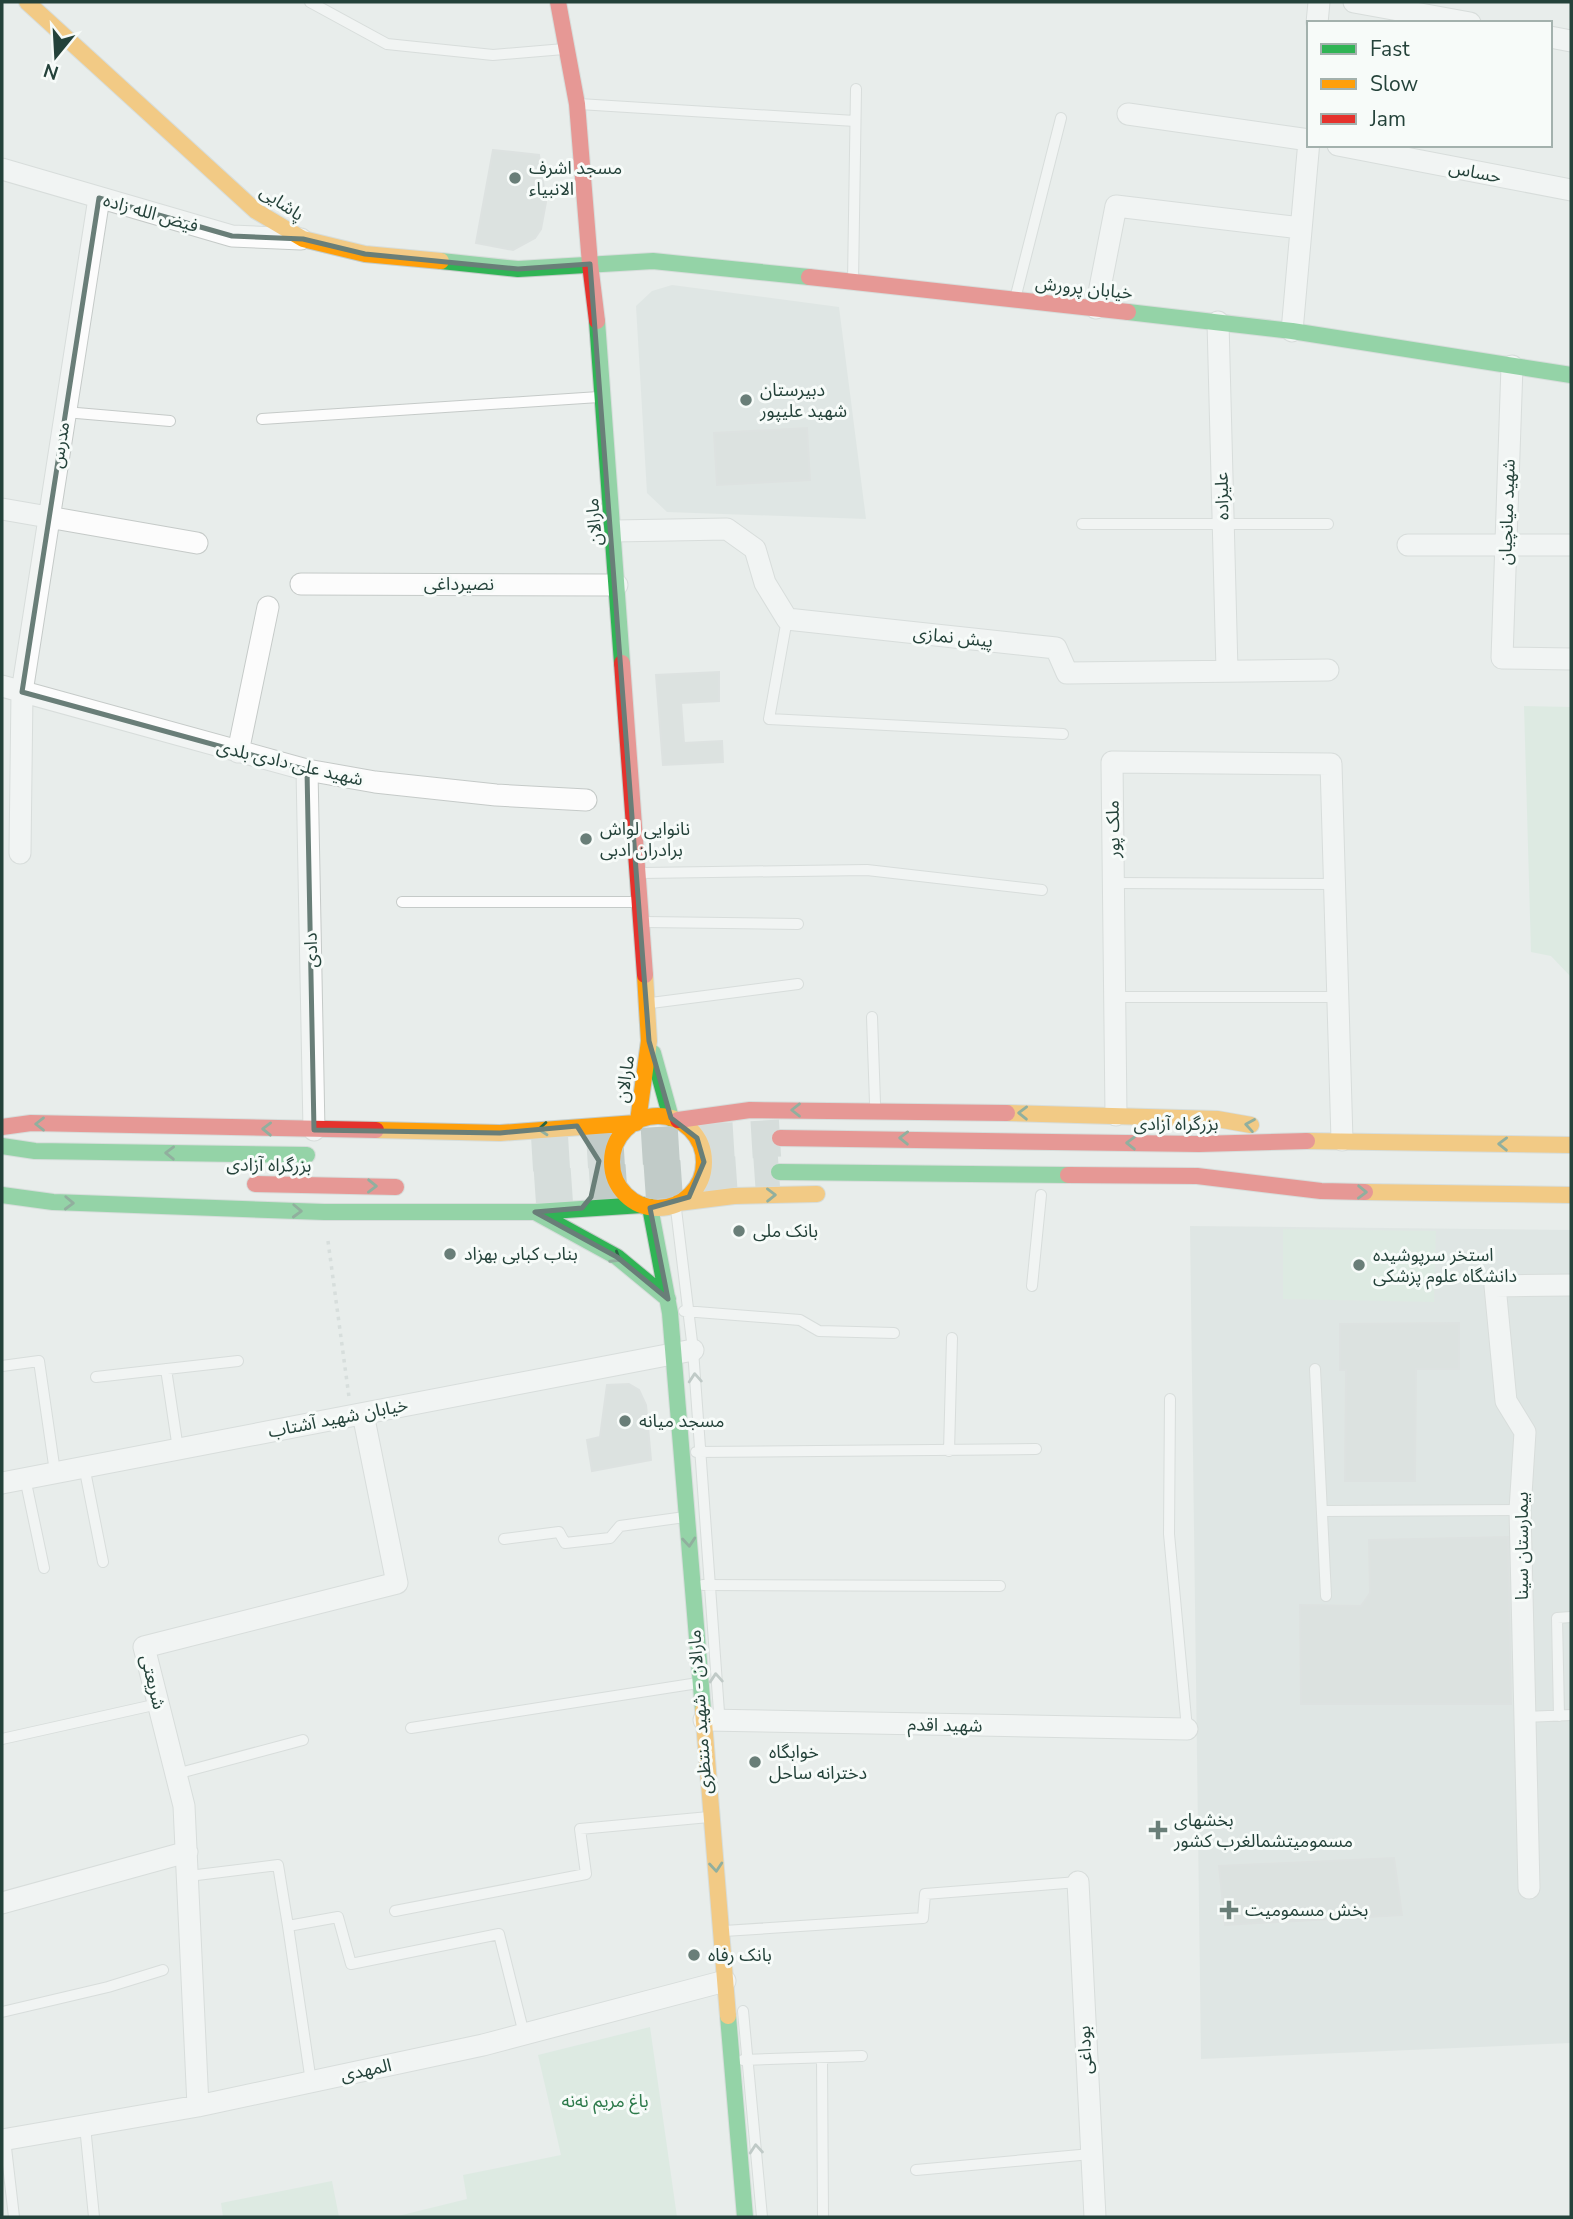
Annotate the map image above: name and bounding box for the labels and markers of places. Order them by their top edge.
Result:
place label: مسجد اشرف الانبیاء [529,156,622,201]
marker: مسجد اشرف الانبیاء [507,170,523,186]
place label: دبیرستان شهید علیپور [759,378,847,423]
marker: دبیرستان شهید علیپور [738,392,754,408]
place label: نانوایی لواش برادران ادبی [600,817,690,862]
marker: نانوایی لواش برادران ادبی [578,831,594,847]
place label: بانک ملی [753,1219,818,1243]
marker: بانک ملی [731,1223,747,1239]
place label: بناب کبابی بهزاد [464,1242,578,1266]
place label: استخر سرپوشیده دانشگاه علوم پزشکی [1373,1243,1517,1290]
marker: بناب کبابی بهزاد [442,1246,458,1262]
marker: استخر سرپوشیده دانشگاه علوم پزشکی [1351,1257,1367,1273]
place label: مسجد میانه [639,1409,724,1433]
marker: مسجد میانه [617,1413,633,1429]
place label: خوابگاه دخترانه ساحل [769,1740,867,1785]
marker: خوابگاه دخترانه ساحل [747,1754,763,1770]
place label: بخشهای مسمومیتشمالغرب کشور [1173,1808,1353,1853]
marker: بخشهای مسمومیتشمالغرب کشور [1148,1820,1168,1840]
place label: بخش مسمومیت [1245,1898,1368,1922]
marker: بخش مسمومیت [1219,1900,1239,1920]
place label: بانک رفاه [708,1943,772,1967]
marker: بانک رفاه [686,1947,702,1963]

